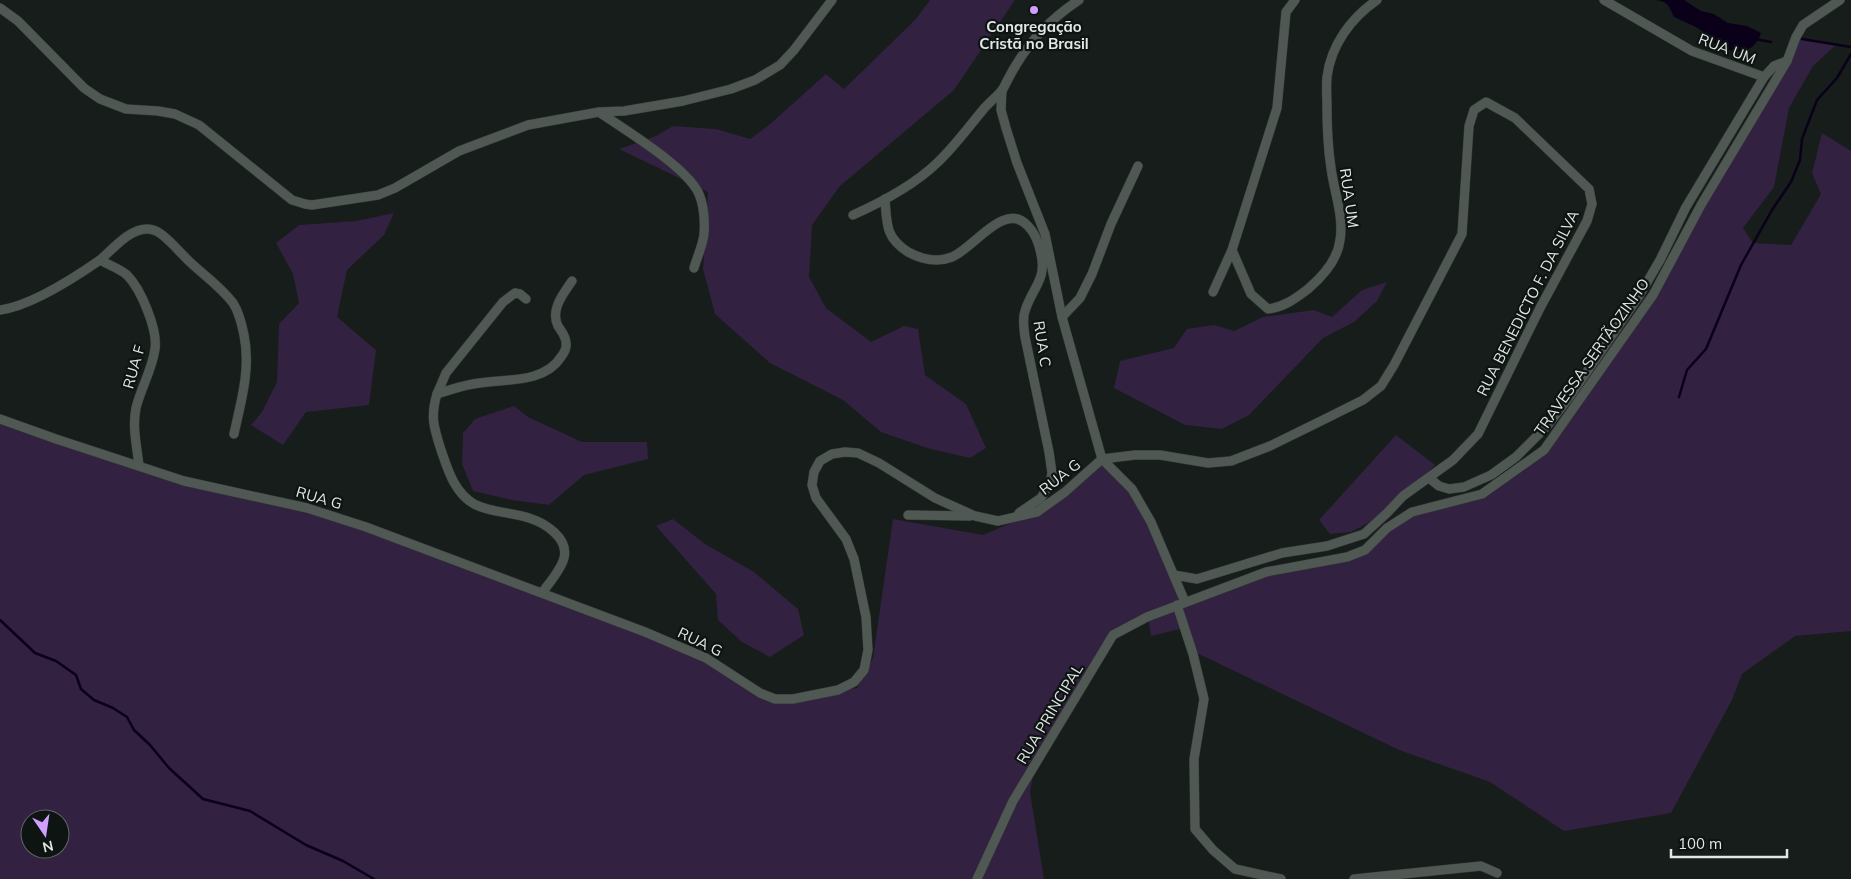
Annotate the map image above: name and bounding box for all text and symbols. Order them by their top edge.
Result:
marker: Congregação Cristã no Brasil [1028,4,1040,16]
place label: Congregação Cristã no Brasil [979,17,1089,53]
street label: RUA UM [1696,29,1759,68]
street label: RUA UM [1336,167,1363,229]
street label: RUA BENEDICTO F. DA SILVA [1472,207,1583,399]
street label: TRAVESSA SERTÃOZINHO [1530,274,1653,439]
street label: RUA C [1029,319,1056,368]
street label: RUA F [118,343,149,391]
street label: RUA G [1035,455,1084,499]
street label: RUA G [294,482,344,513]
street label: RUA G [675,623,726,660]
street label: RUA PRINCIPAL [1012,660,1087,767]
north arrow [20,809,70,859]
scale bar [1671,826,1787,858]
text: 100 m [1678,834,1722,853]
text: N [41,837,55,857]

